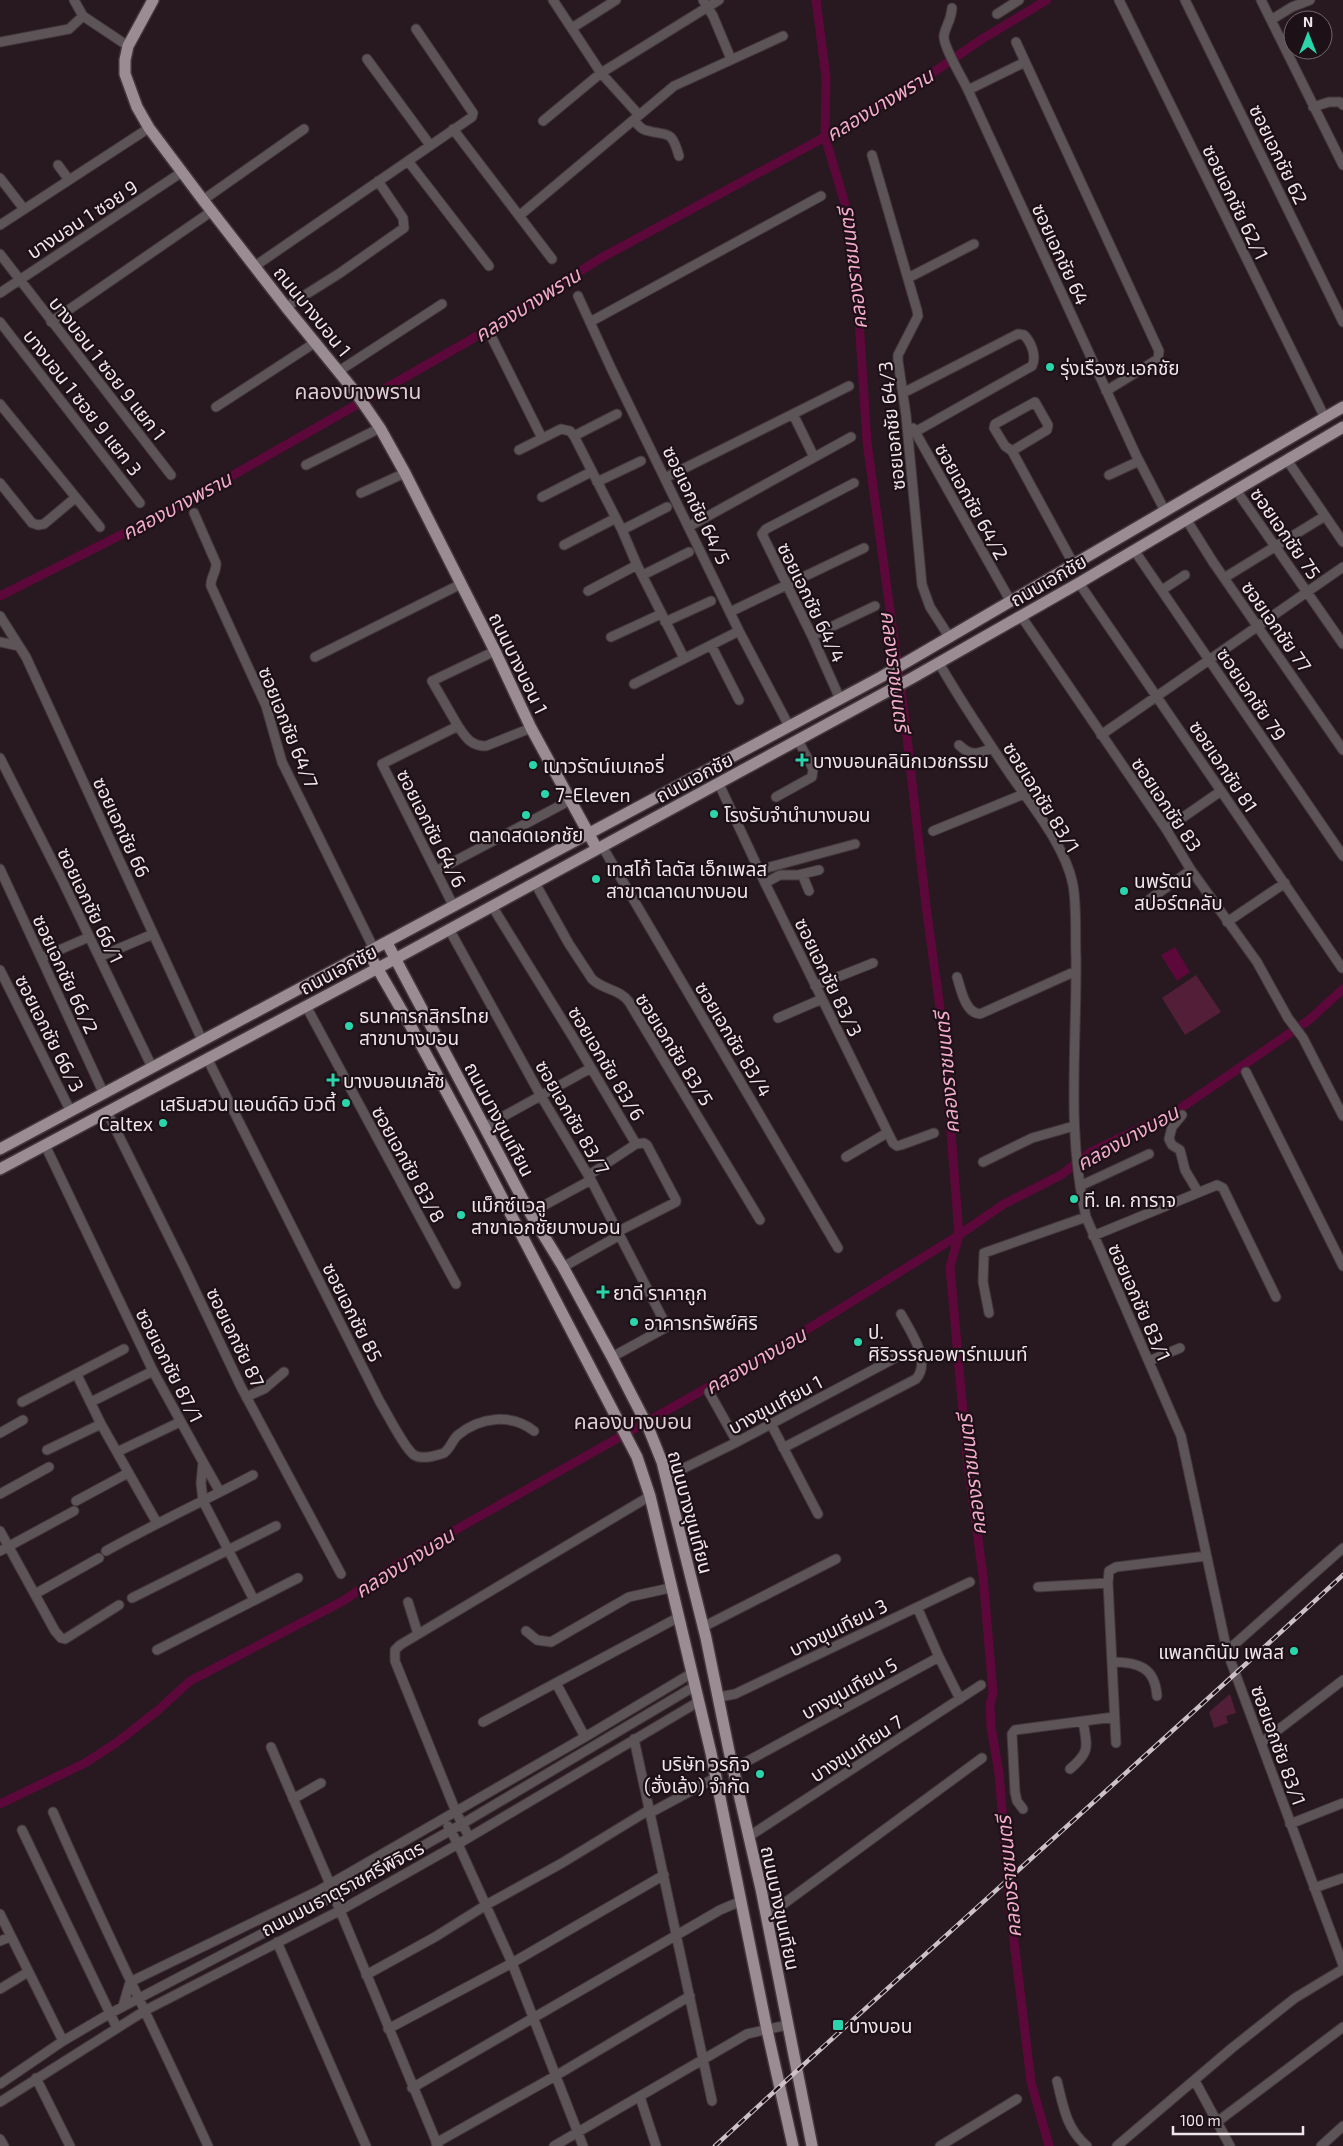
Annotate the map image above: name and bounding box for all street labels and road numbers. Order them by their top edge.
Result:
street label: ซอยเอกชัย 62 [1245,100,1313,208]
street label: ซอยเอกชัย 62/1 [1198,141,1274,263]
street label: บางบอน 1 ซอย 9 [22,175,142,263]
street label: ซอยเอกชัย 64 [1028,200,1094,308]
street label: ถนนบางบอน 1 [269,261,357,361]
street label: บางบอน 1 ซอย 9 แยก 1 [45,291,171,445]
street label: บางบอน 1 ซอย 9 แยก 3 [19,324,147,480]
street label: ซอยเอกชัย 64/3 [873,360,909,492]
street label: ซอยเอกชัย 64/2 [931,439,1013,563]
street label: ซอยเอกชัย 64/5 [658,442,736,568]
street label: ซอยเอกชัย 75 [1246,483,1326,583]
street label: ซอยเอกชัย 64/4 [773,538,851,666]
street label: ถนนเอกชัย [1006,549,1090,611]
street label: ซอยเอกชัย 77 [1237,576,1317,676]
street label: ถนนบางบอน 1 [485,609,553,717]
street label: ซอยเอกชัย 79 [1213,643,1291,745]
street label: ซอยเอกชัย 64/7 [254,663,324,791]
street label: ซอยเอกชัย 81 [1185,716,1263,816]
street label: ซอยเอกชัย 83/1 [999,738,1085,856]
street label: ถนนเอกชัย [651,747,737,807]
street label: ซอยเอกชัย 83 [1127,753,1207,855]
street label: ซอยเอกชัย 64/6 [392,765,472,891]
street label: ซอยเอกชัย 66 [89,773,155,881]
street label: ซอยเอกชัย 66/1 [53,844,129,966]
street label: ซอยเอกชัย 66/2 [28,911,104,1037]
street label: ซอยเอกชัย 83/3 [790,914,868,1040]
street label: ถนนเอกชัย [295,939,381,999]
street label: ซอยเอกชัย 66/3 [11,970,89,1096]
street label: ซอยเอกชัย 83/4 [691,977,777,1101]
street label: ซอยเอกชัย 83/5 [631,988,719,1110]
street label: ซอยเอกชัย 83/6 [564,1002,650,1124]
street label: ซอยเอกชัย 83/7 [531,1056,615,1178]
street label: ถนนบางขุนเทียน [459,1058,540,1181]
street label: ซอยเอกชัย 83/8 [367,1102,451,1226]
street label: ซอยเอกชัย 83/1 [1104,1240,1176,1364]
street label: ซอยเอกชัย 85 [318,1259,388,1365]
street label: ซอยเอกชัย 87 [202,1284,270,1391]
street label: ซอยเอกชัย 87/1 [131,1304,209,1426]
street label: บางขุนเทียน 1 [724,1370,826,1439]
street label: ถนนบางขุนเทียน [663,1448,718,1576]
street label: บางขุนเทียน 3 [785,1593,891,1662]
street label: บางขุนเทียน 5 [797,1652,901,1725]
street label: ซอยเอกชัย 83/1 [1247,1682,1311,1808]
street label: บางขุนเทียน 7 [805,1709,907,1787]
street label: ถนนมนธาตุราชศรีพิจิตร [256,1835,428,1942]
street label: ถนนบางขุนเทียน [756,1844,805,1972]

